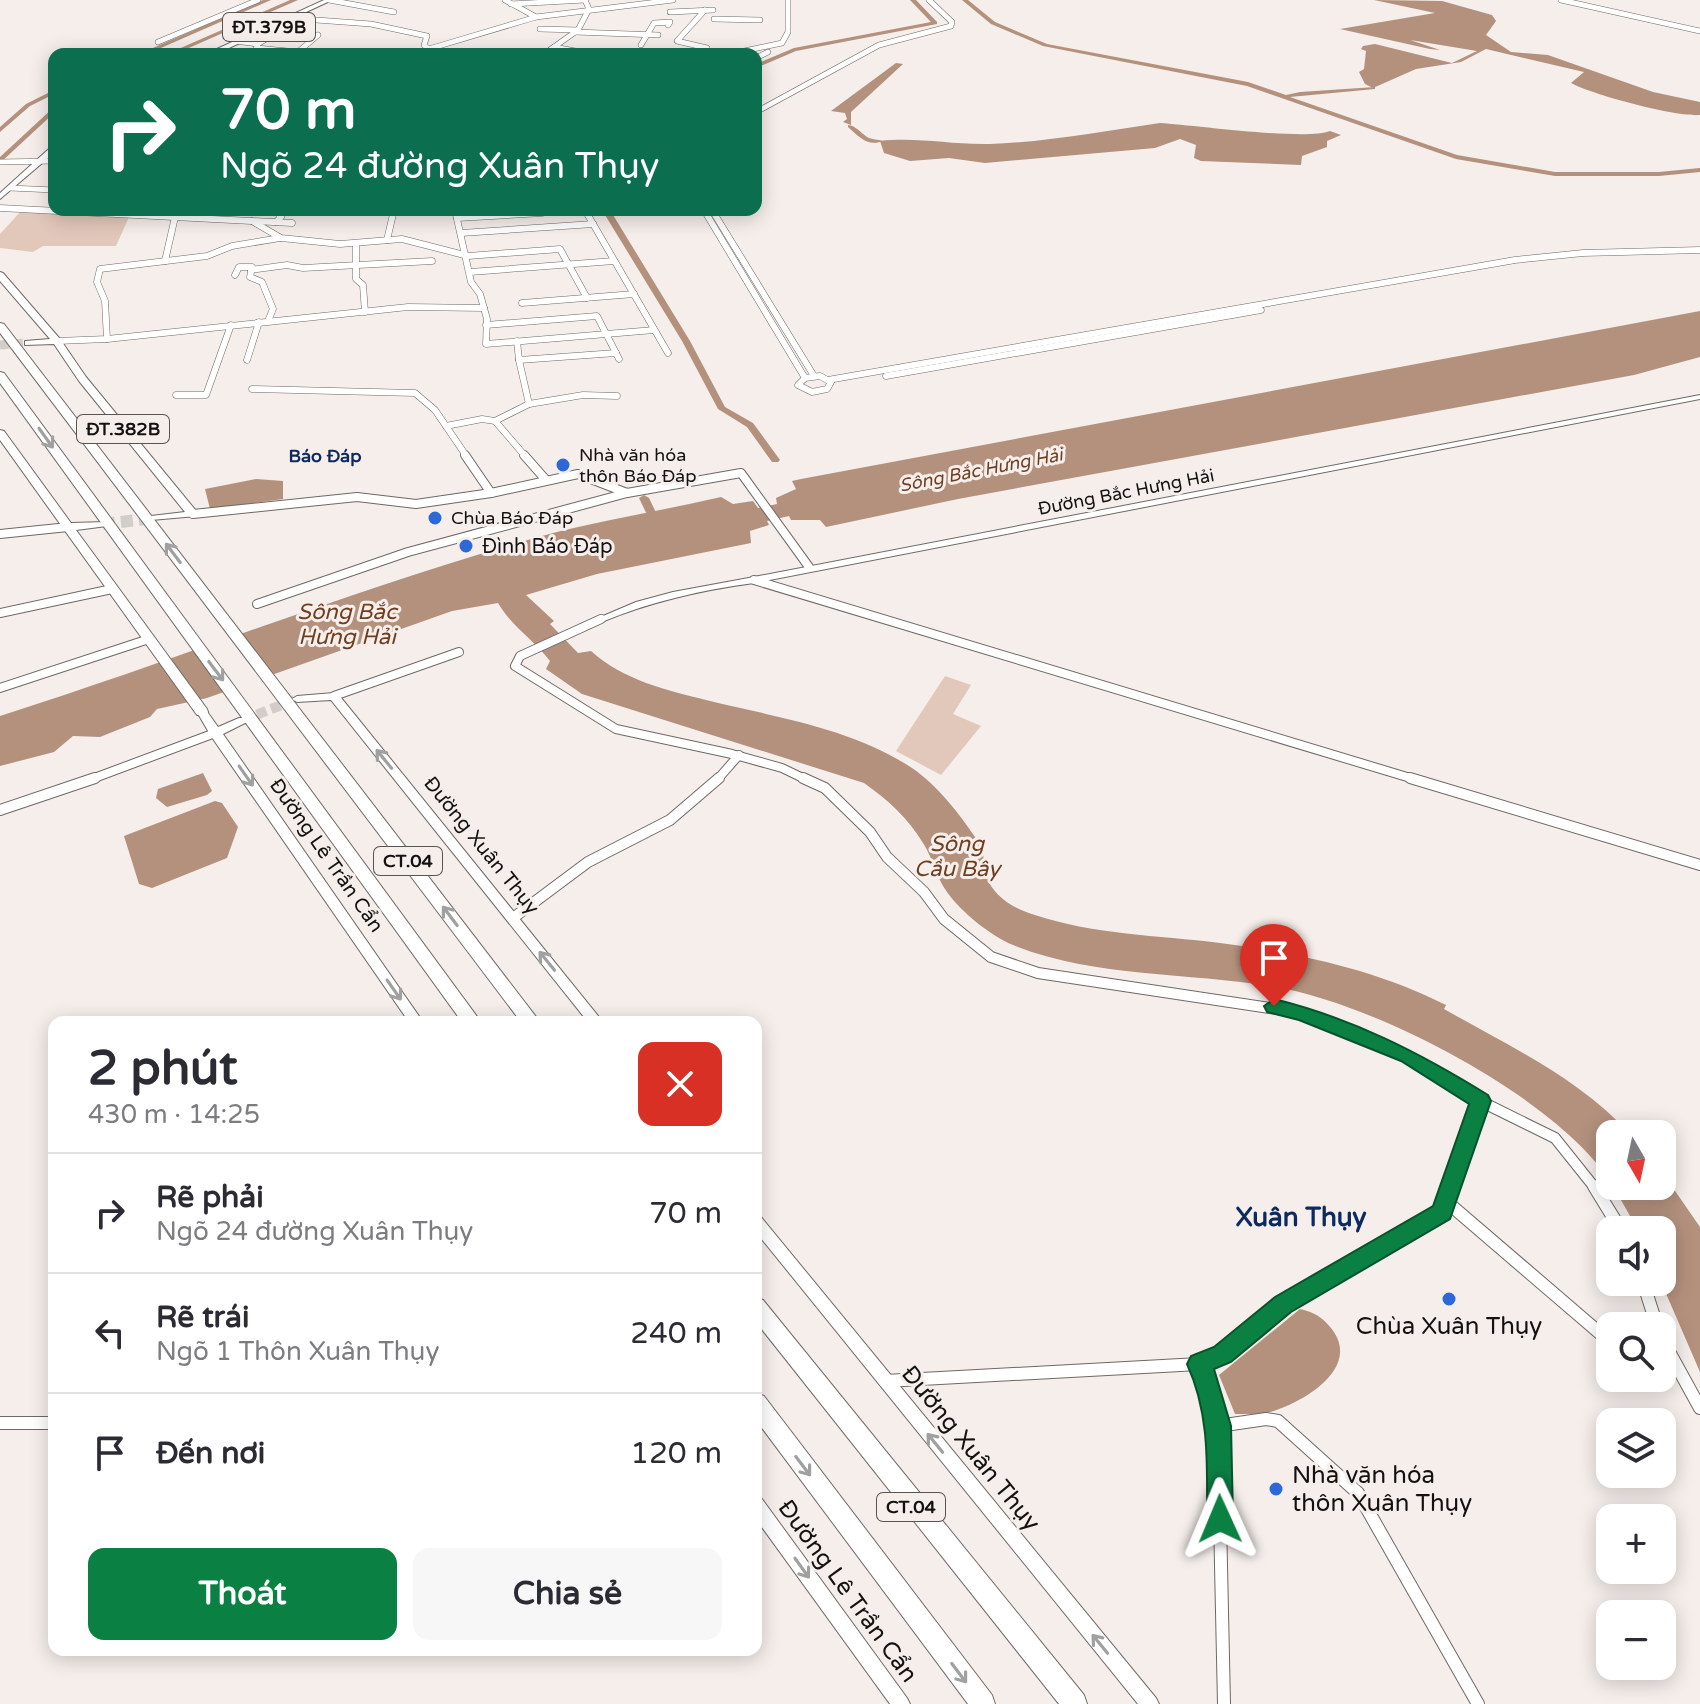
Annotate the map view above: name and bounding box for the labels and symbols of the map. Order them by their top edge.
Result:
road number: ĐT.379B [223,13,315,41]
road number: ĐT.382B [77,415,169,443]
one-way arrow [38,426,54,448]
water label: Sông Bắc Hưng Hải [898,443,1067,497]
place label: Nhà văn hóa thôn Báo Đáp [579,444,697,487]
district label: Báo Đáp [288,445,362,467]
marker: Nhà văn hóa thôn Báo Đáp [554,456,572,474]
street label: Đường Bắc Hưng Hải [1036,464,1216,520]
place label: Chùa Báo Đáp [451,507,573,529]
marker: Chùa Báo Đáp [426,509,444,527]
place label: Đình Báo Đáp [482,535,613,559]
marker: Đình Báo Đáp [457,537,475,555]
one-way arrow [165,543,182,564]
water label: Sông Bắc Hưng Hải [297,599,399,650]
one-way arrow [208,660,225,681]
one-way arrow [375,749,393,770]
one-way arrow [238,765,254,787]
street label: Đường Xuân Thụy [418,772,544,920]
street label: Đường Lê Trần Cẩn [264,774,388,937]
water label: Sông Cầu Bây [914,831,1002,882]
road number: CT.04 [374,847,442,875]
one-way arrow [442,905,459,927]
pin [1240,924,1308,1006]
one-way arrow [539,951,556,972]
one-way arrow [386,979,402,1001]
north arrow [1596,1120,1676,1200]
district label: Xuân Thụy [1236,1202,1366,1233]
marker: Chùa Xuân Thụy [1440,1290,1458,1308]
place label: Chùa Xuân Thụy [1356,1312,1542,1341]
street label: Đường Xuân Thụy [895,1360,1046,1537]
one-way arrow [926,1433,944,1454]
one-way arrow [795,1454,811,1476]
place label: Nhà văn hóa thôn Xuân Thụy [1292,1461,1472,1518]
position arrow [1178,1477,1262,1561]
marker: Nhà văn hóa thôn Xuân Thụy [1267,1480,1285,1498]
road number: CT.04 [877,1493,945,1521]
street label: Đường Lê Trần Cẩn [772,1494,924,1688]
one-way arrow [794,1557,810,1579]
one-way arrow [1091,1634,1109,1655]
one-way arrow [951,1662,968,1683]

